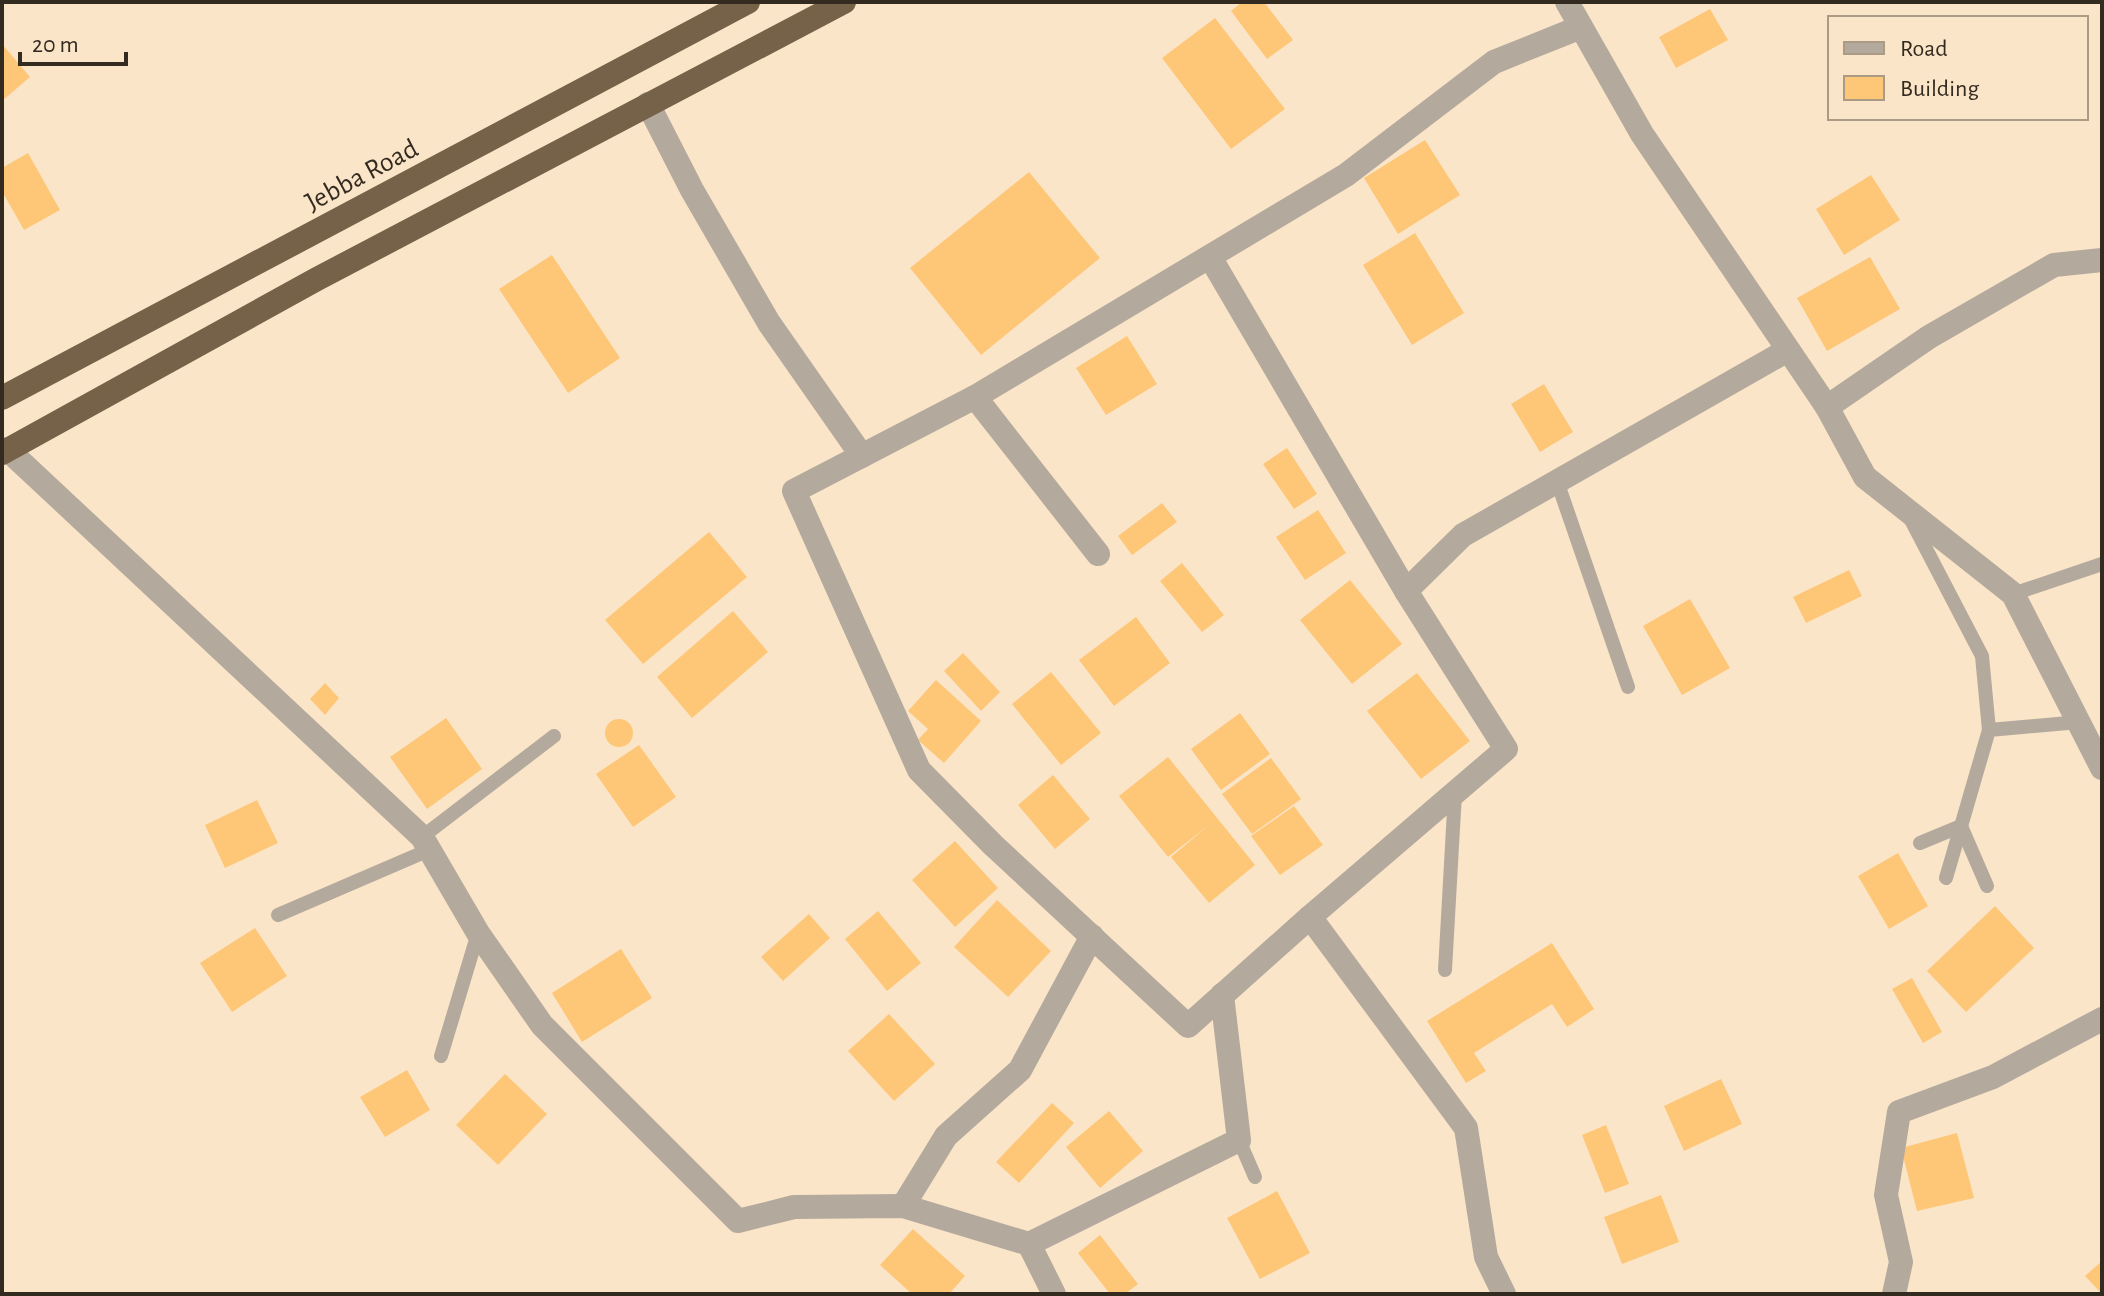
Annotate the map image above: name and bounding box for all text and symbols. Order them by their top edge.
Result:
scale bar [20,16,126,66]
legend [1828,16,2088,120]
text: 20 m [32,33,79,57]
text: Road [1900,37,1948,61]
text: Building [1900,77,1979,101]
street label: Jebba Road [301,135,423,217]

